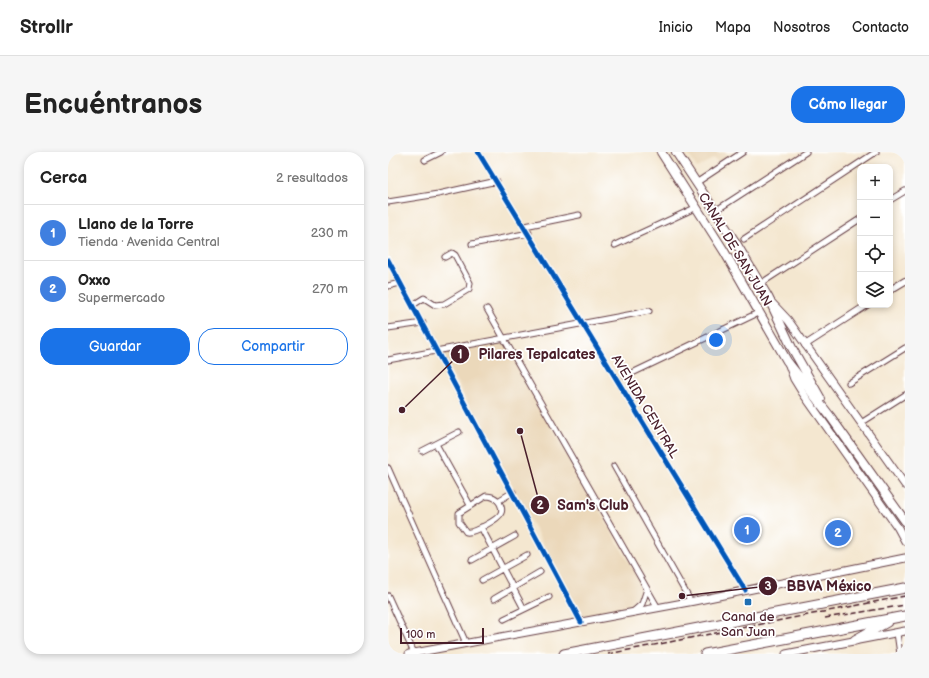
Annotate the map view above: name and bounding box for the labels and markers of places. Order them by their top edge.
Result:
callout: Pilares Tepalcates [450,341,603,367]
callout: Sam's Club [530,492,637,518]
pin: 1 [734,515,760,545]
pin: 2 [825,518,851,548]
callout: BBVA México [758,573,879,599]
marker: Canal de San Juan [743,597,753,607]
place label: Canal de San Juan [721,609,775,640]

